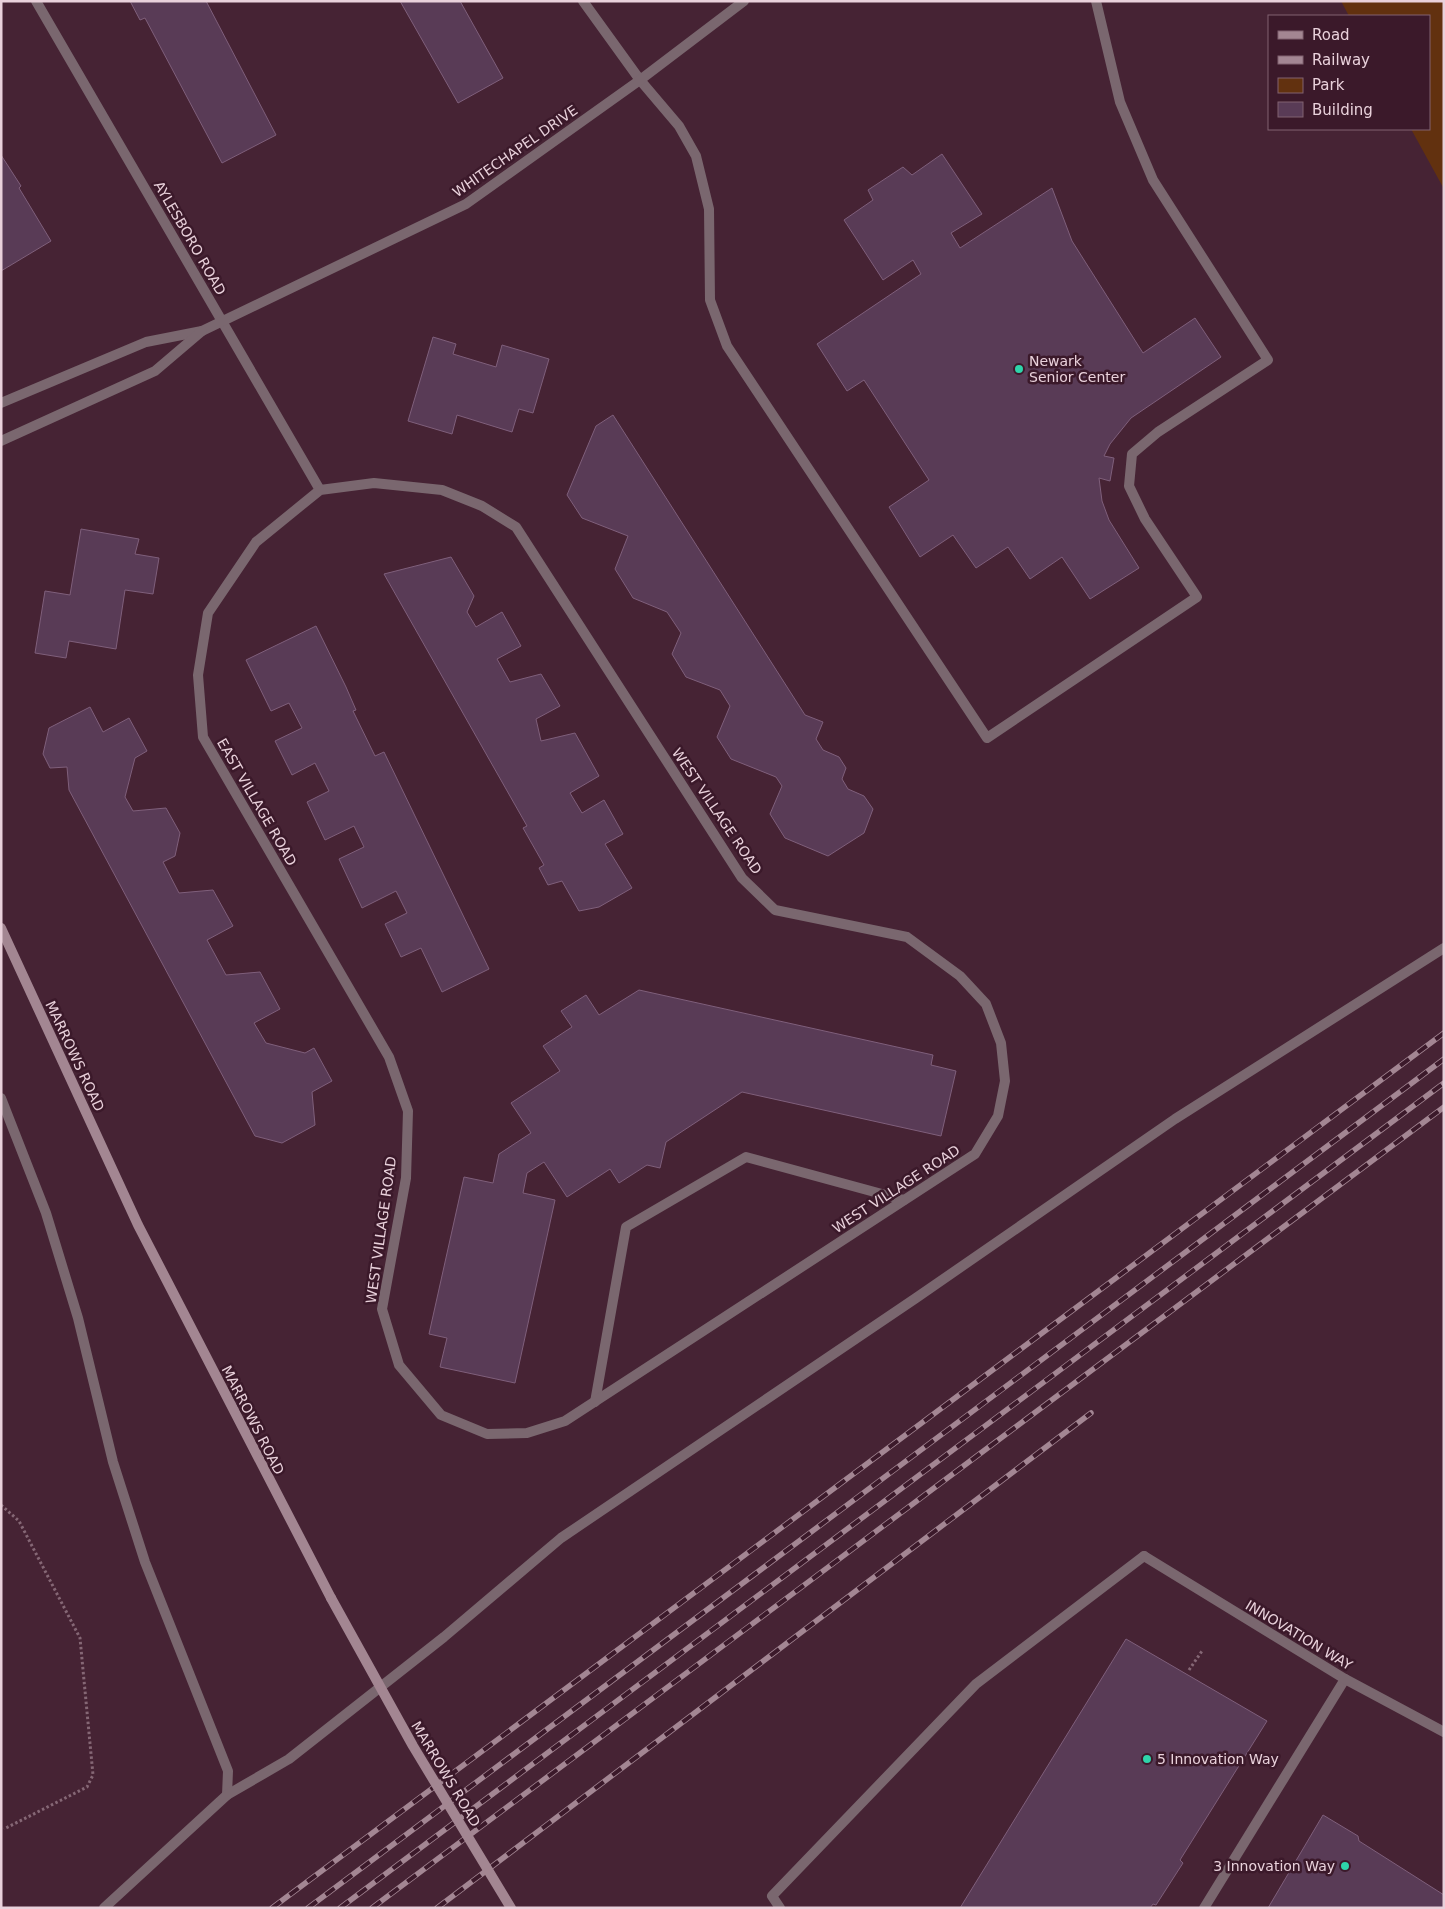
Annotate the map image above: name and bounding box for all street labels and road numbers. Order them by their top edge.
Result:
street label: WHITECHAPEL DRIVE [450,102,580,200]
street label: AYLESBORO ROAD [151,178,229,298]
street label: EAST VILLAGE ROAD [214,736,300,868]
street label: WEST VILLAGE ROAD [669,745,765,877]
street label: MARROWS ROAD [42,998,108,1114]
street label: WEST VILLAGE ROAD [829,1142,963,1236]
street label: WEST VILLAGE ROAD [363,1155,399,1305]
street label: MARROWS ROAD [219,1363,287,1477]
street label: INNOVATION WAY [1243,1597,1356,1673]
street label: MARROWS ROAD [408,1718,484,1830]

